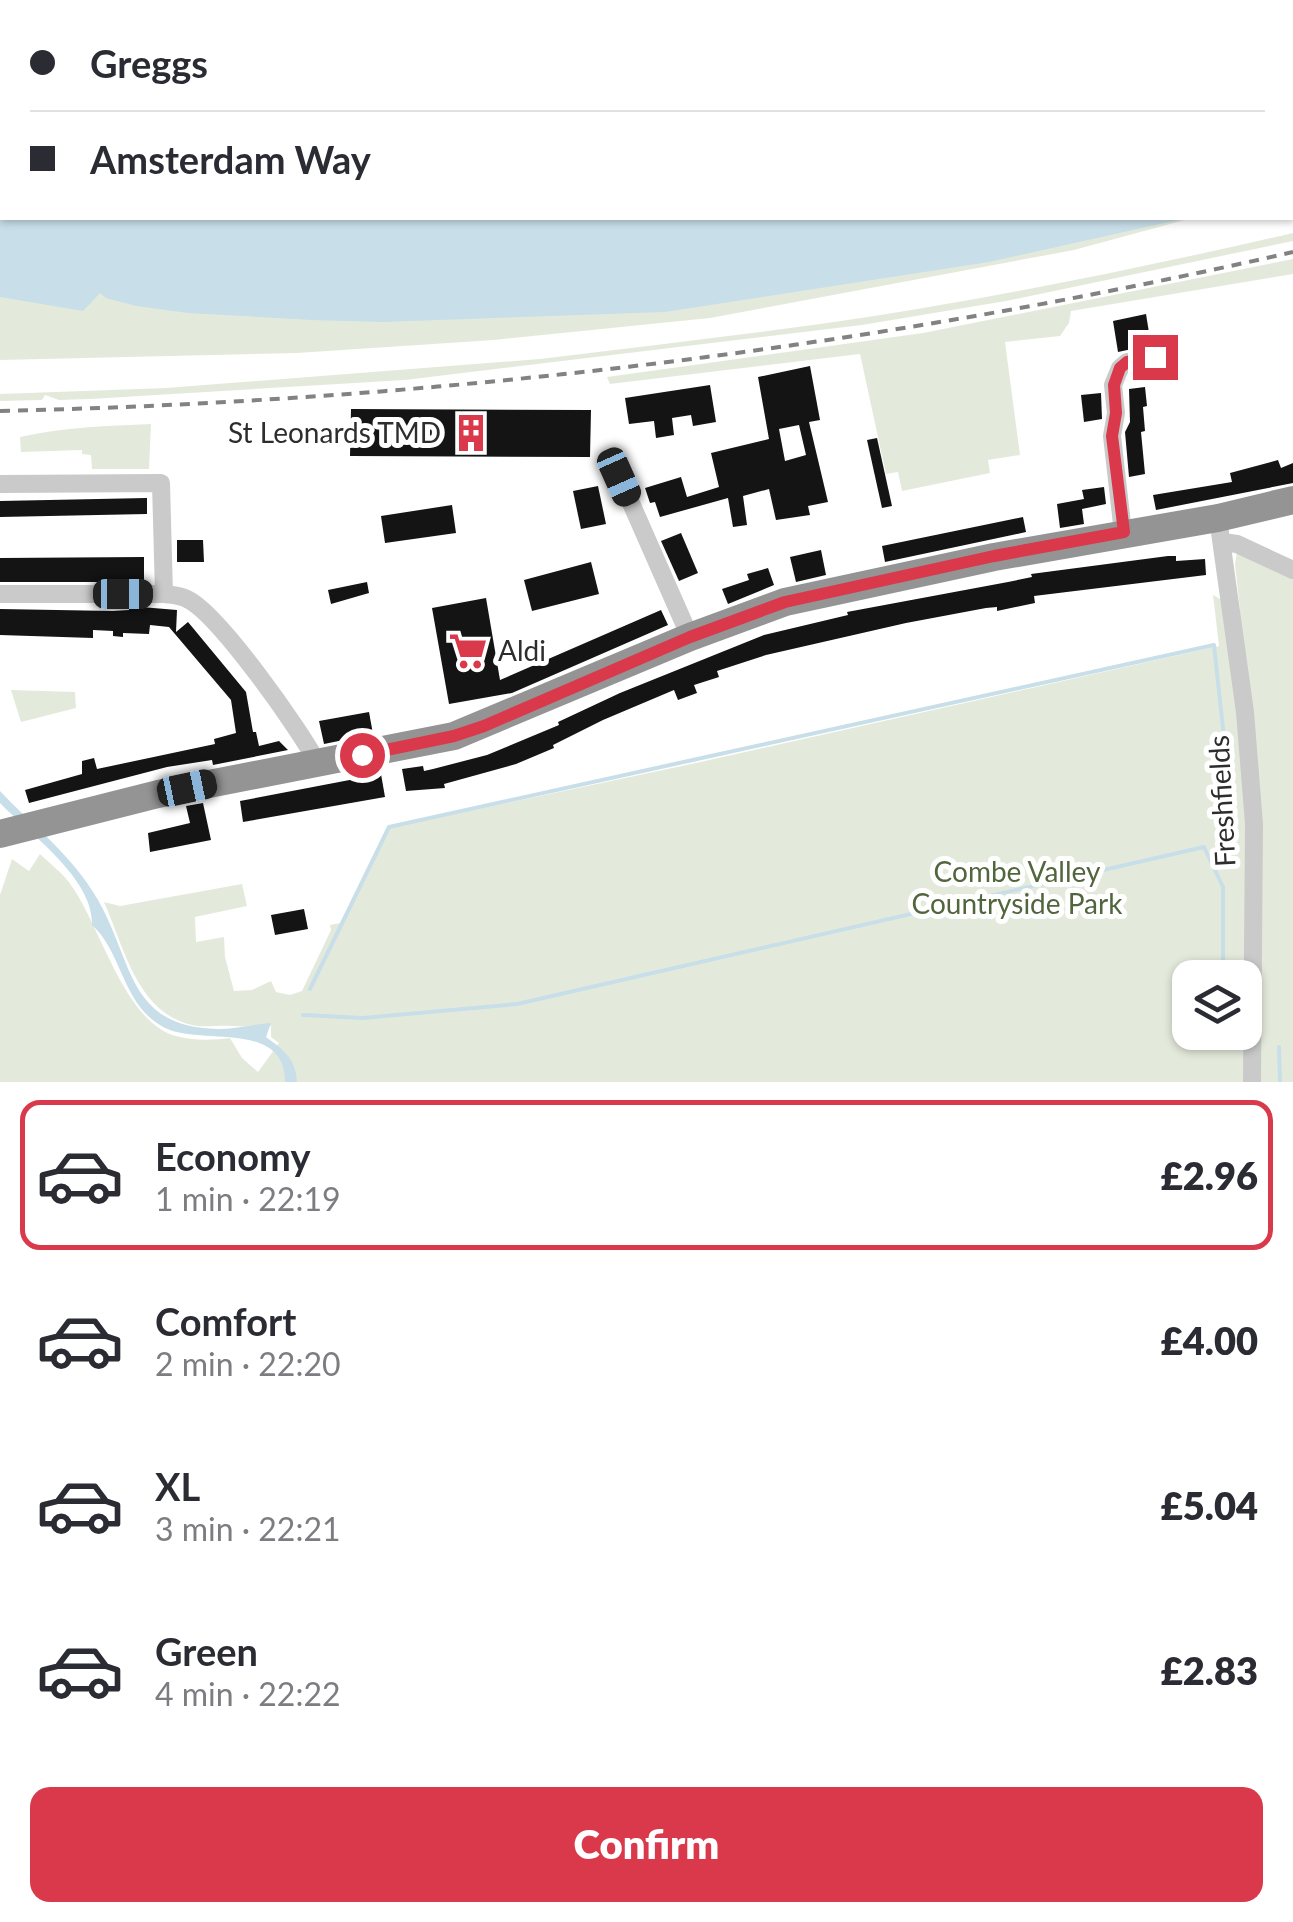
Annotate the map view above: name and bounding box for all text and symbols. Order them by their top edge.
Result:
text: Greggs [90,40,208,86]
text: Amsterdam Way [90,136,371,182]
route end [1133,335,1178,380]
building icon: St Leonards TMD [450,412,492,454]
place label: St Leonards TMD [228,415,441,449]
car [593,443,645,511]
car [93,579,153,609]
supermarket icon: Aldi [447,630,489,672]
place label: Aldi [498,633,546,667]
route start [340,733,385,778]
street label: Freshfields [1201,734,1241,868]
car [155,767,219,809]
park label: Combe Valley Countryside Park [912,854,1123,920]
map controls [1172,960,1262,1050]
button: layers [1172,960,1262,1050]
icon: car [35,1130,125,1220]
text: Economy [155,1133,310,1179]
text: £2.96 [1161,1152,1258,1198]
text: 1 min · 22:19 [155,1179,341,1218]
icon: car [35,1295,125,1385]
text: Comfort [155,1298,296,1344]
text: £4.00 [1161,1317,1258,1363]
text: 2 min · 22:20 [155,1344,341,1383]
icon: car [35,1460,125,1550]
text: XL [155,1463,200,1509]
text: £5.04 [1161,1482,1258,1528]
text: 3 min · 22:21 [155,1509,341,1548]
icon: car [35,1625,125,1715]
text: Green [155,1628,258,1674]
text: £2.83 [1161,1647,1258,1693]
text: 4 min · 22:22 [155,1674,341,1713]
button: Confirm [30,1787,1263,1902]

